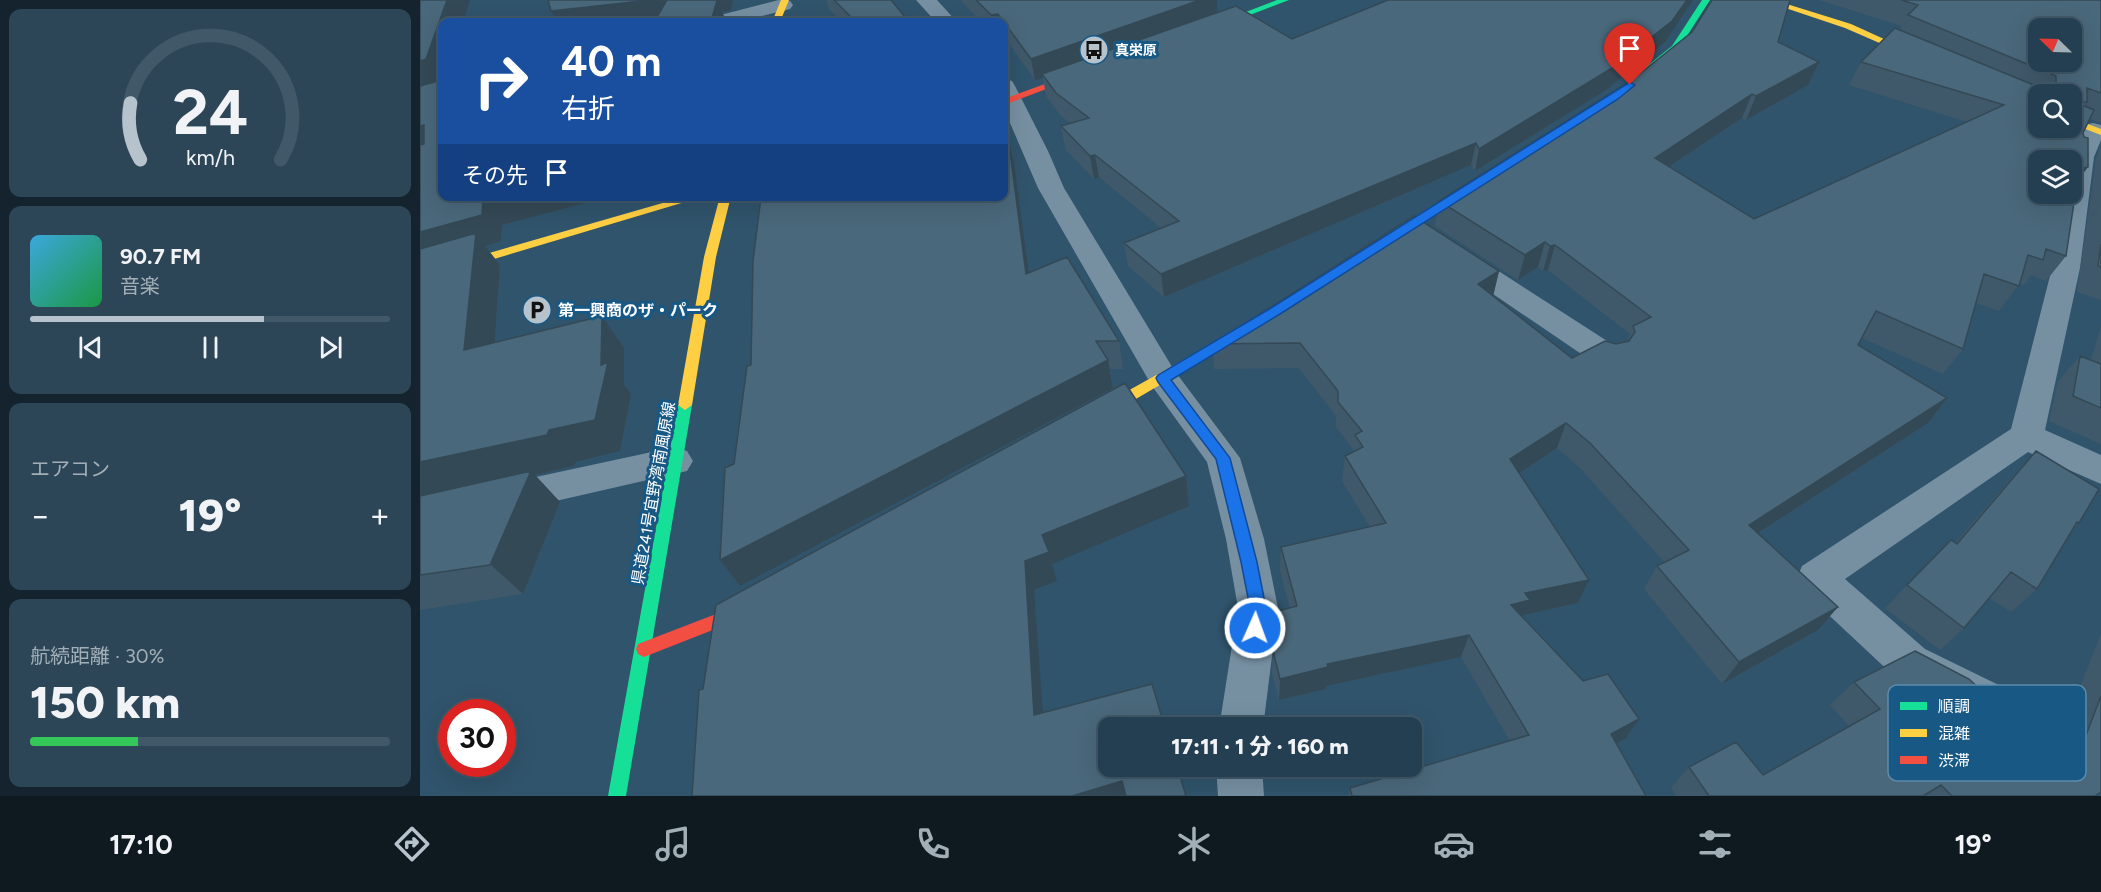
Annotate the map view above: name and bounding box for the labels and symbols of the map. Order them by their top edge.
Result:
north arrow [2028,18,2082,72]
pin [1604,23,1655,85]
bus stop icon: 真栄原 [1078,34,1110,66]
place label: 真栄原 [1115,42,1157,59]
parking icon: 第一興商のザ・パーク [521,294,553,326]
place label: 第一興商のザ・パーク [558,301,718,320]
street label: 県道241号宜野湾南風原線 [628,400,679,586]
position arrow [1223,596,1287,660]
legend [1888,685,2086,781]
text: 順調 [1938,697,1970,716]
speed limit sign: 30 [438,699,516,777]
text: 混雑 [1938,724,1970,743]
text: 渋滞 [1938,751,1970,770]

